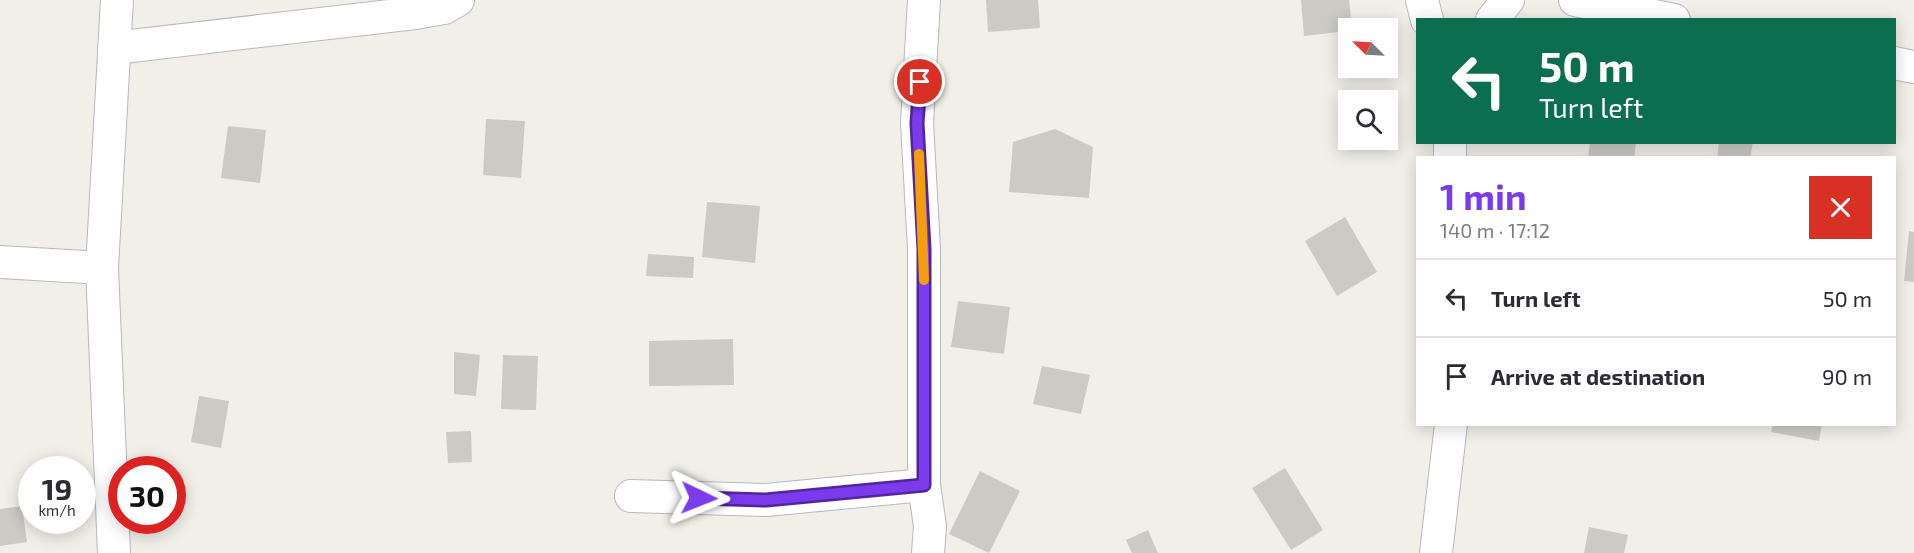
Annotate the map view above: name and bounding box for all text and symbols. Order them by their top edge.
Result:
north arrow [1338,18,1398,78]
map controls [1338,18,1398,150]
text: 50 m [1539,40,1635,90]
icon: left [1440,42,1518,120]
pin [894,56,945,107]
icon: arrive [903,65,936,98]
button: search [1338,90,1398,150]
text: Turn left [1539,91,1643,123]
text: 1 min [1440,174,1527,217]
button: close [1809,176,1872,239]
text: 140 m · 17:12 [1440,218,1550,242]
icon: left [1440,282,1473,315]
text: Turn left [1491,285,1580,311]
text: 50 m [1823,285,1872,311]
icon: arrive [1440,360,1473,393]
text: Arrive at destination [1491,363,1705,389]
text: 90 m [1822,363,1872,389]
speed limit sign: 30 [108,456,186,534]
position arrow [667,466,731,530]
text: 19 [42,470,72,506]
text: km/h [38,501,76,519]

